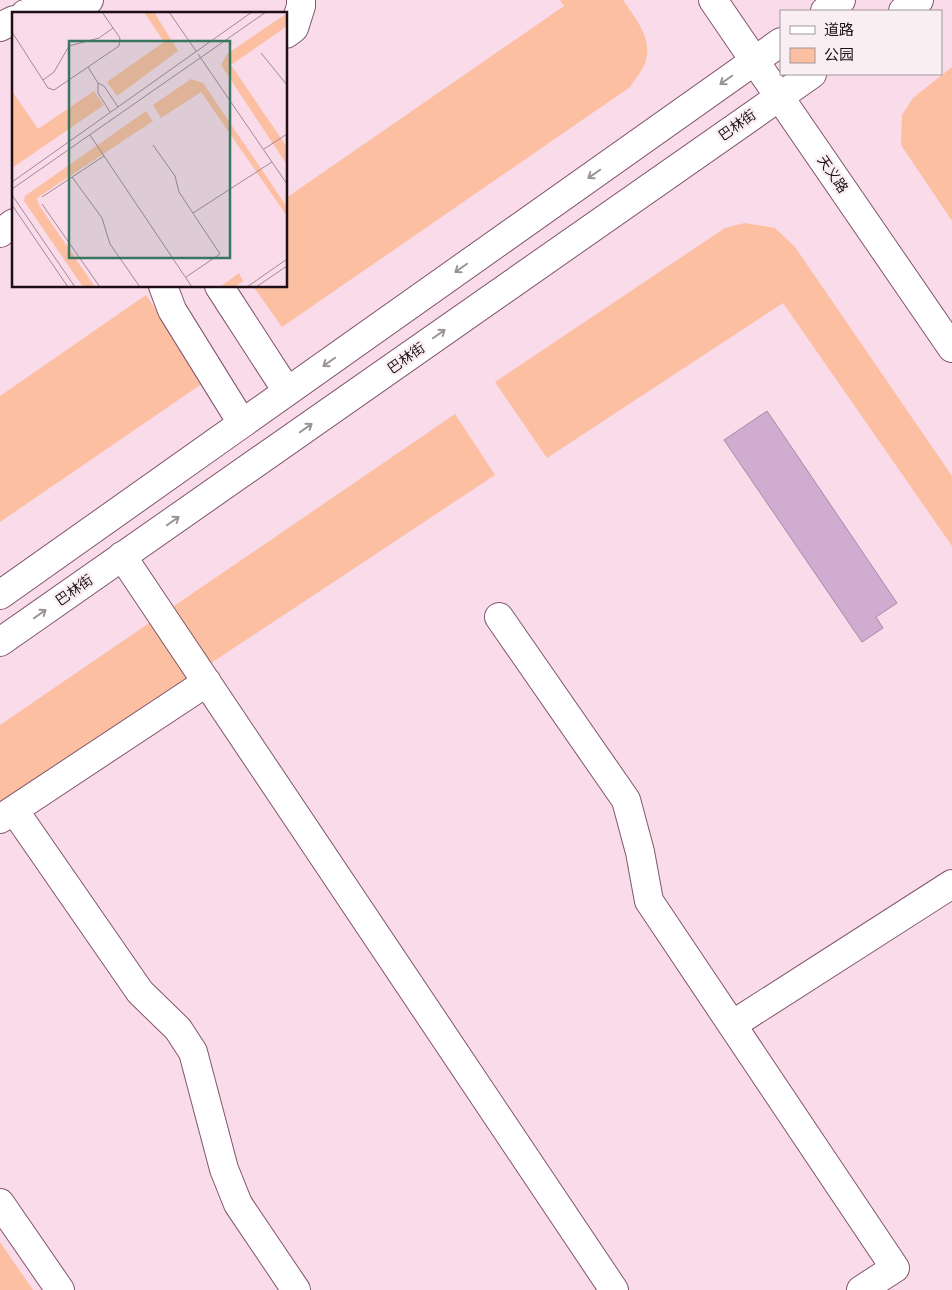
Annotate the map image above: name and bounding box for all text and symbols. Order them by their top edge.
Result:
legend [780,10,942,75]
inset map [12,12,288,288]
text: 道路 [824,19,854,39]
text: 公园 [824,44,854,64]
one-way arrow [720,75,734,85]
street label: 巴林街 [714,105,759,144]
street label: 天义路 [814,151,853,196]
one-way arrow [587,169,601,179]
one-way arrow [454,263,468,273]
one-way arrow [432,329,446,339]
street label: 巴林街 [383,338,428,377]
one-way arrow [322,357,336,367]
one-way arrow [299,423,313,433]
one-way arrow [166,516,180,526]
street label: 巴林街 [51,570,96,609]
one-way arrow [33,609,47,619]

